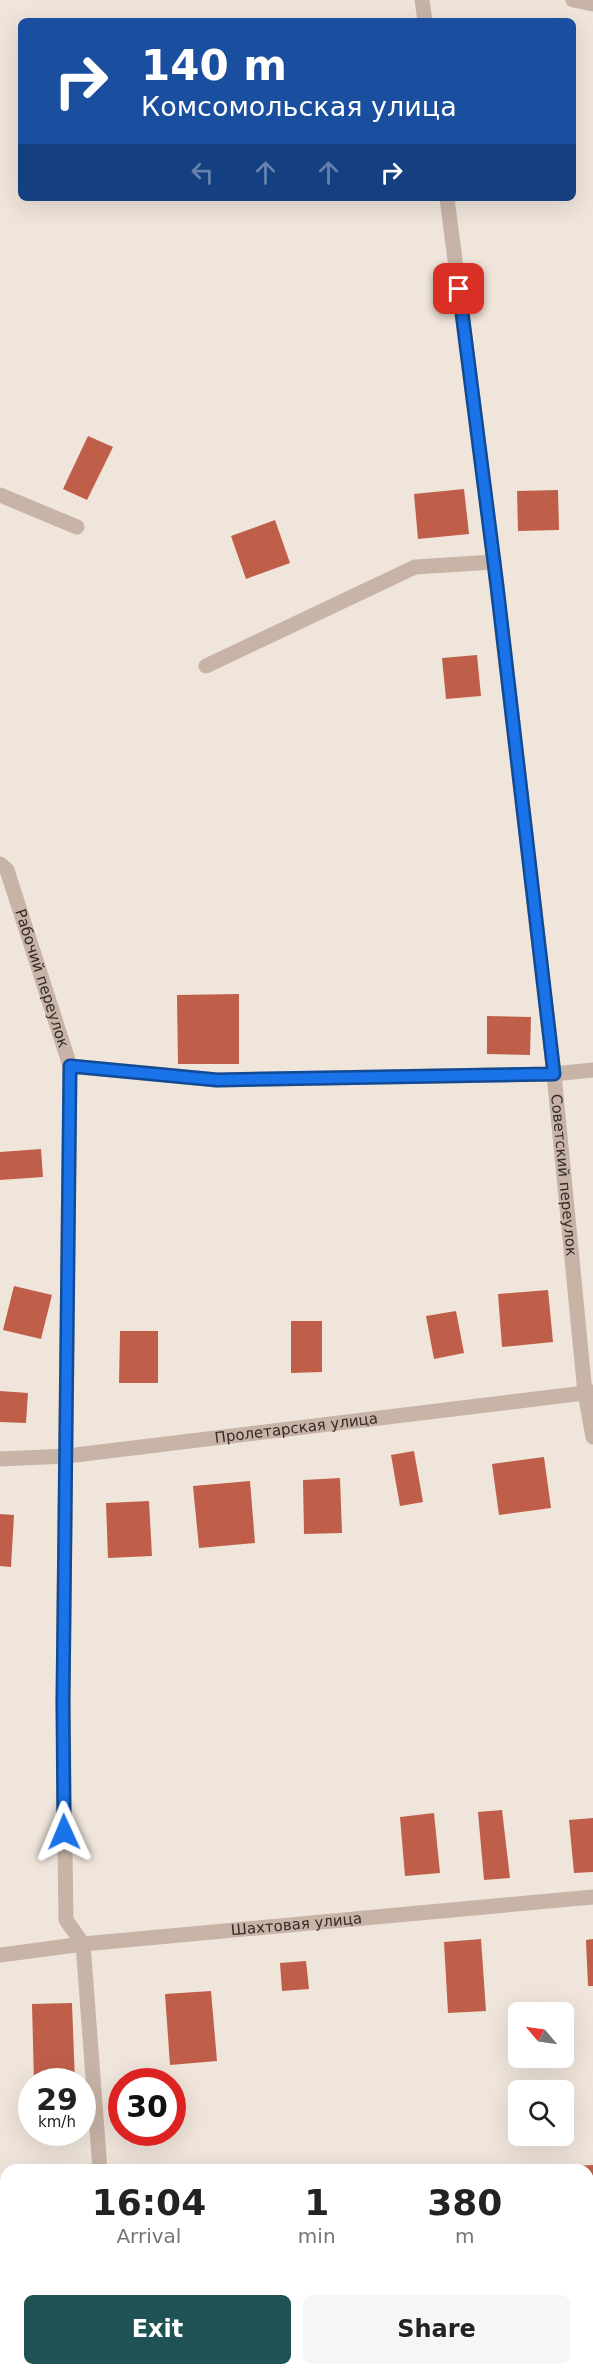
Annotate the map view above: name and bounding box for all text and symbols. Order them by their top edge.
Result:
text: 140 m [141,41,287,90]
icon: right [42,42,120,120]
text: Комсомольская улица [141,91,457,122]
icon: left [186,156,219,189]
icon: ahead [249,156,282,189]
icon: ahead [312,156,345,189]
icon: right [375,156,408,189]
pin [433,263,484,314]
icon: arrive [442,272,475,305]
street label: Рабочий переулок [11,907,72,1050]
street label: Советский переулок [547,1093,581,1257]
street label: Пролетарская улица [214,1409,379,1447]
position arrow [32,1800,96,1864]
street label: Шахтовая улица [230,1909,363,1939]
north arrow [508,2002,574,2068]
map controls [508,2002,574,2146]
speed limit sign: 30 [108,2068,186,2146]
button: search [508,2080,574,2146]
text: 29 [36,2082,78,2117]
text: km/h [38,2113,76,2131]
text: 16:04 [92,2182,206,2223]
text: 1 [304,2182,329,2223]
text: 380 [427,2182,502,2223]
text: Arrival [116,2224,181,2248]
text: min [298,2224,336,2248]
text: m [455,2224,475,2248]
button: Exit [24,2295,291,2364]
button: Share [303,2295,570,2364]

